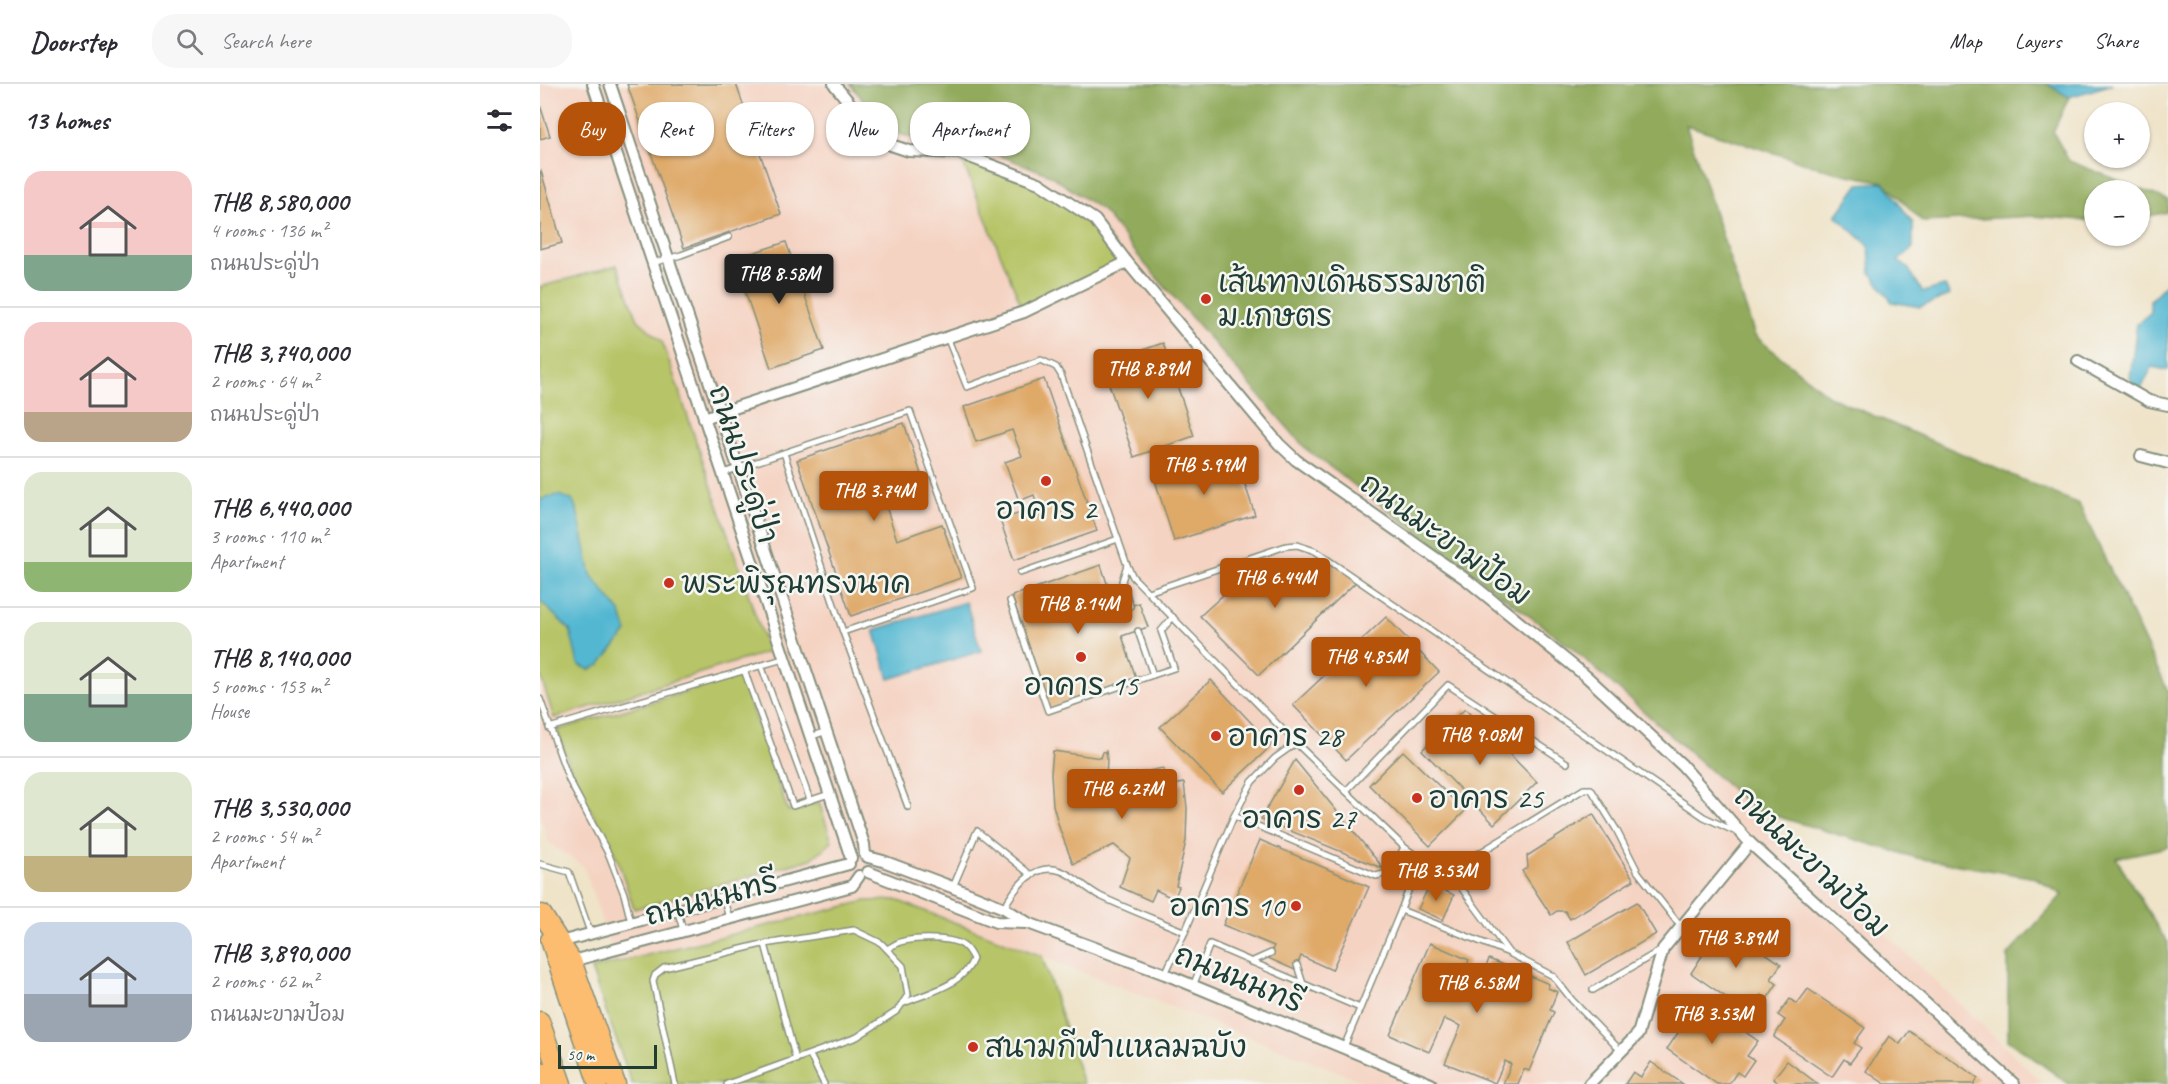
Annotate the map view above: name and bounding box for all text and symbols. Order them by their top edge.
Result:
search box [152,14,572,68]
text: Doorstep [30,24,116,59]
icon: search [173,25,206,58]
text: Search here [221,27,311,55]
text: Map [1949,28,1982,54]
text: Layers [2015,28,2061,54]
text: Share [2094,28,2138,54]
chip: Buy [558,102,626,156]
chip: Rent [638,102,714,156]
chip: Filters [726,102,814,156]
chip: New [826,102,898,156]
chip: Apartment [910,102,1030,156]
map controls [2084,102,2150,246]
button: + [2084,102,2150,168]
text: 13 homes [24,104,109,137]
icon: filters [483,104,516,137]
button: − [2084,180,2150,246]
text: THB 8,580,000 [210,185,348,218]
icon: home [72,195,144,267]
text: 4 rooms · 136 m² [210,218,327,243]
text: ถนนประดู่ป่า [210,251,320,276]
pin: THB 8.58M [710,254,848,305]
text: THB 8.58M [738,261,820,286]
place label: เส้นทางเดินธรรมชาติ ม.เกษตร [1218,263,1486,335]
marker: เส้นทางเดินธรรมชาติ ม.เกษตร [1199,292,1213,306]
text: THB 3,740,000 [210,336,349,369]
icon: home [72,346,144,418]
pin: THB 8.89M [1079,349,1217,400]
text: THB 8.89M [1107,356,1189,381]
text: 2 rooms · 64 m² [210,369,318,394]
street label: ถนนประดู่ป่า [698,380,788,549]
text: ถนนประดู่ป่า [210,402,320,427]
pin: THB 5.99M [1135,445,1273,496]
text: THB 5.99M [1164,452,1244,477]
street label: ถนนมะขามป้อม [1353,464,1539,614]
pin: THB 3.74M [805,471,943,522]
marker: อาคาร 2 [1039,474,1053,488]
text: THB 3.74M [833,478,915,503]
place label: อาคาร 2 [996,490,1099,528]
text: THB 6,440,000 [210,491,349,524]
icon: home [72,496,144,568]
text: 3 rooms · 110 m² [210,524,327,549]
text: Apartment [210,549,283,574]
pin: THB 6.44M [1206,558,1344,609]
place label: พระพิรุณทรงนาค [681,564,911,605]
text: THB 6.44M [1234,565,1316,590]
marker: พระพิรุณทรงนาค [662,576,676,590]
pin: THB 8.14M [1009,584,1147,635]
text: THB 8.14M [1037,591,1119,616]
pin: THB 4.85M [1297,637,1435,688]
text: THB 8,140,000 [210,641,349,674]
text: THB 4.85M [1325,644,1407,669]
icon: home [72,646,144,718]
marker: อาคาร 15 [1074,650,1088,664]
place label: อาคาร 15 [1024,666,1140,704]
text: 5 rooms · 153 m² [210,674,327,699]
text: House [210,699,249,724]
pin: THB 9.08M [1411,715,1549,766]
place label: อาคาร 28 [1228,717,1345,755]
text: THB 9.08M [1439,722,1521,747]
marker: อาคาร 28 [1209,729,1223,743]
pin: THB 6.27M [1053,769,1191,820]
text: THB 6.27M [1081,776,1163,801]
street label: ถนนมะขามป้อม [1726,778,1898,946]
place label: อาคาร 25 [1429,779,1545,817]
marker: อาคาร 27 [1292,783,1306,797]
text: THB 3,530,000 [210,791,348,824]
marker: อาคาร 25 [1410,791,1424,805]
icon: home [72,796,144,868]
place label: อาคาร 27 [1242,799,1358,837]
text: 2 rooms · 54 m² [210,824,318,849]
text: Apartment [210,849,283,874]
pin: THB 3.53M [1367,851,1505,902]
text: THB 3.53M [1395,858,1477,883]
street label: ถนนนนทรี [640,862,782,934]
place label: อาคาร 10 [1170,887,1286,925]
marker: อาคาร 10 [1289,899,1303,913]
pin: THB 3.89M [1667,918,1805,969]
text: THB 3.89M [1695,925,1777,950]
street label: ถนนนนทรี [1169,935,1309,1021]
text: THB 3,890,000 [210,936,349,969]
icon: home [72,946,144,1018]
pin: THB 6.58M [1408,963,1546,1014]
text: 2 rooms · 62 m² [210,969,318,994]
text: THB 6.58M [1436,970,1518,995]
pin: THB 3.53M [1643,994,1781,1045]
text: THB 3.53M [1671,1001,1753,1026]
text: ถนนมะขามป้อม [210,1002,345,1027]
place label: สนามกีฬาแหลมฉบัง [985,1028,1247,1066]
marker: สนามกีฬาแหลมฉบัง [966,1040,980,1054]
scale bar [558,1042,657,1070]
text: 50 m [567,1045,594,1065]

